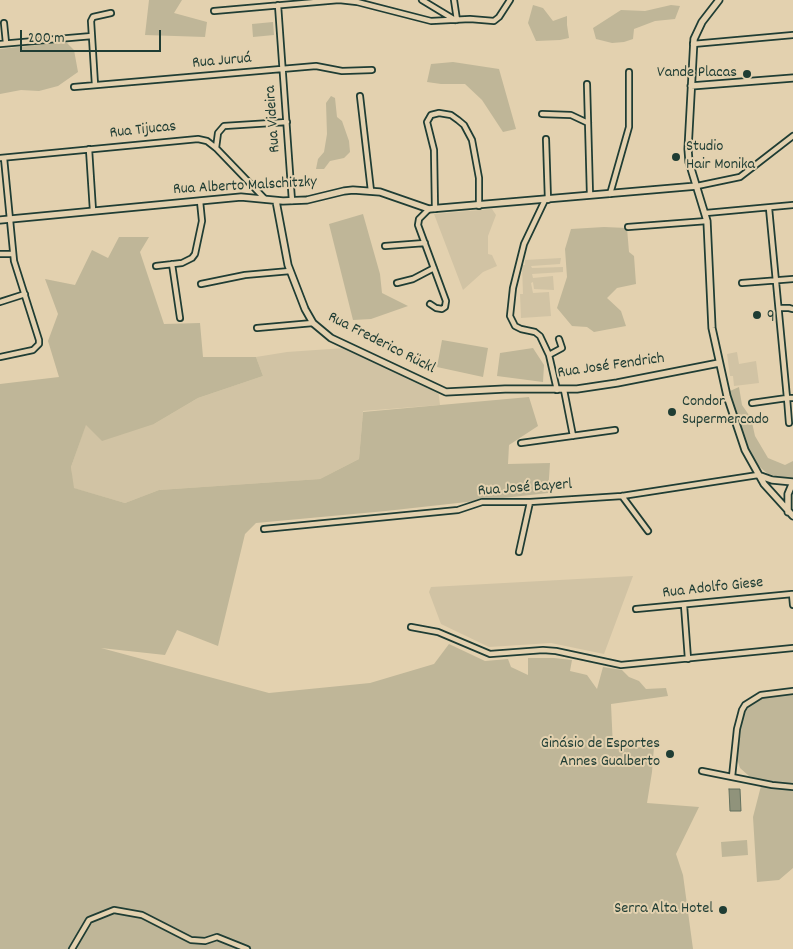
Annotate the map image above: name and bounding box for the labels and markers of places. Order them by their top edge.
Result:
place label: Vande Placas [657,64,737,84]
marker: Vande Placas [741,68,753,80]
place label: Studio Hair Monika [686,138,755,176]
marker: Studio Hair Monika [670,151,682,163]
place label: q [767,305,774,325]
marker: q [751,309,763,321]
place label: Condor Supermercado [682,393,769,431]
marker: Condor Supermercado [666,406,678,418]
place label: Ginásio de Esportes Annes Gualberto [541,735,660,773]
marker: Ginásio de Esportes Annes Gualberto [664,748,676,760]
place label: Serra Alta Hotel [614,900,713,920]
marker: Serra Alta Hotel [717,904,729,916]

